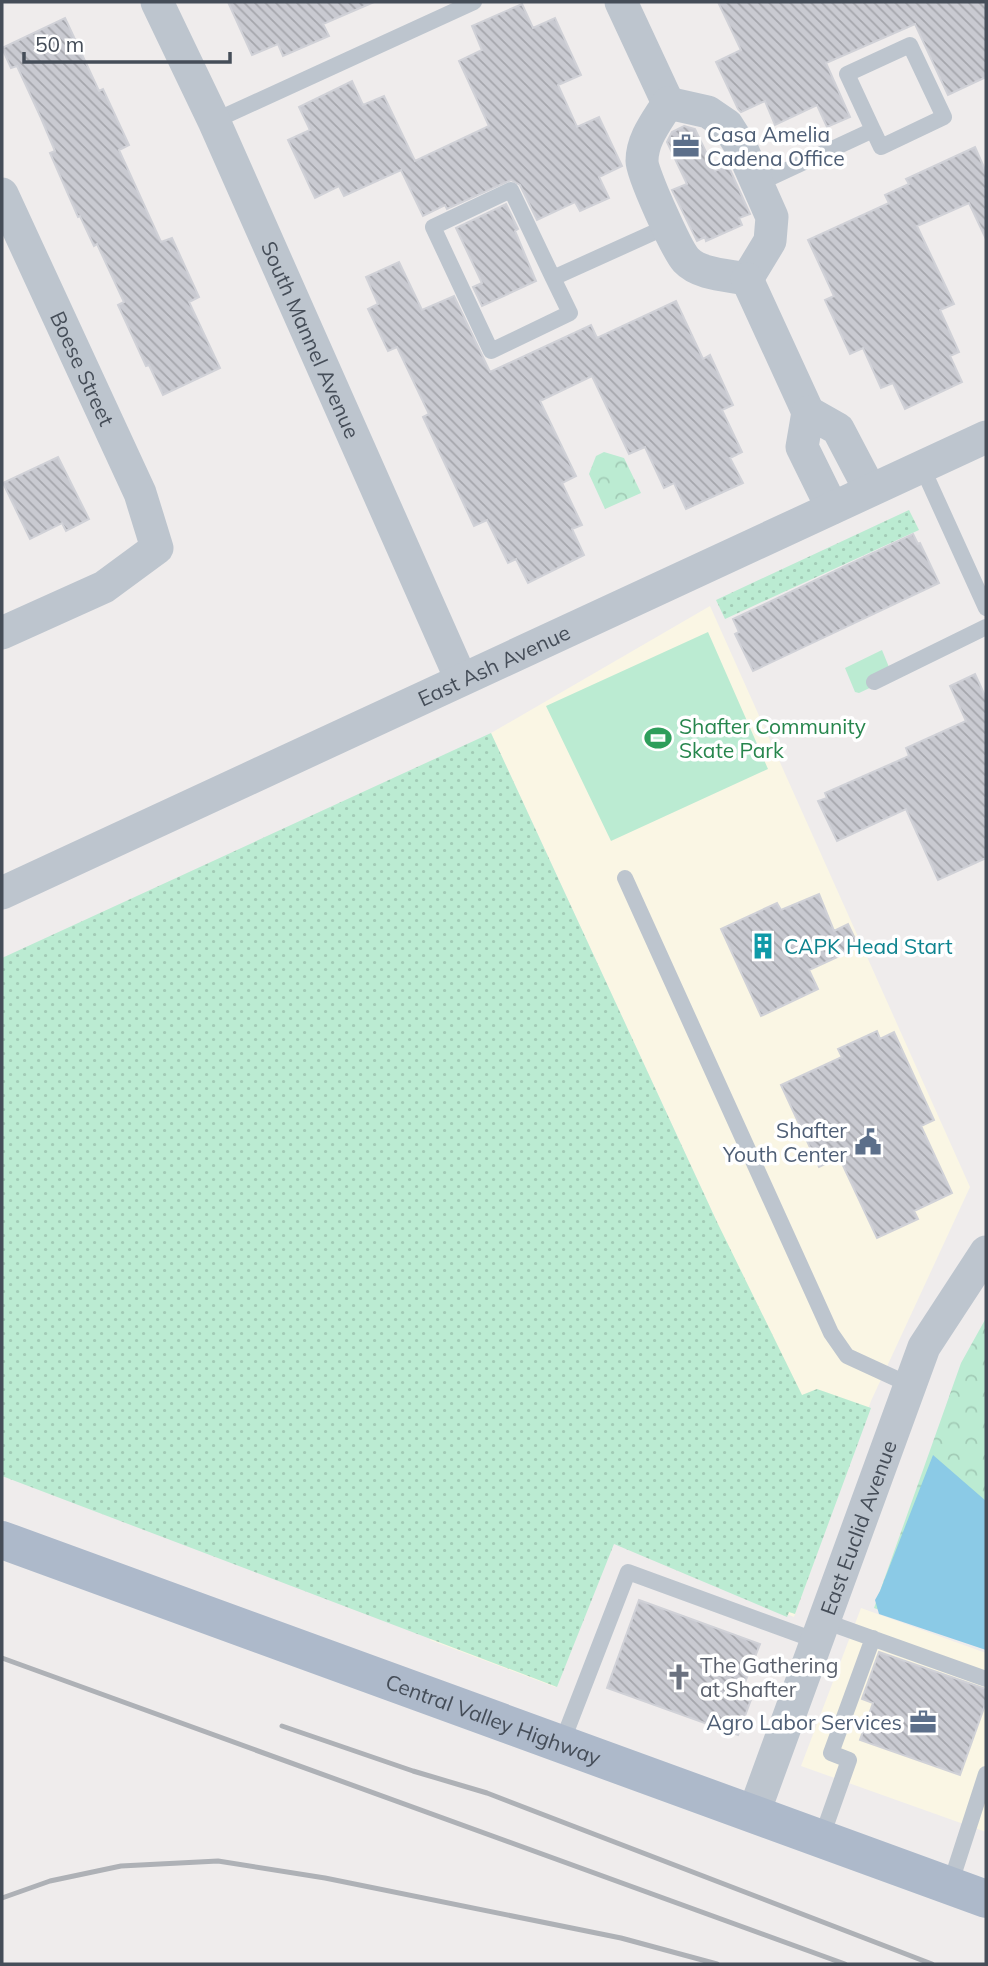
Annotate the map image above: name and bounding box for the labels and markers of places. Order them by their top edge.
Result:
place label: Casa Amelia Cadena Office [707,121,845,171]
office icon: Casa Amelia Cadena Office [671,131,701,161]
place label: Shafter Community Skate Park [679,713,866,763]
sports icon: Shafter Community Skate Park [643,723,673,753]
building icon: CAPK Head Start [748,931,778,961]
place label: CAPK Head Start [784,933,953,959]
place label: Shafter Youth Center [722,1117,847,1167]
public building icon: Shafter Youth Center [853,1127,883,1157]
place label: The Gathering at Shafter [700,1652,839,1702]
church icon: The Gathering at Shafter [664,1662,694,1692]
office icon: Agro Labor Services [908,1707,938,1737]
place label: Agro Labor Services [706,1709,902,1735]

